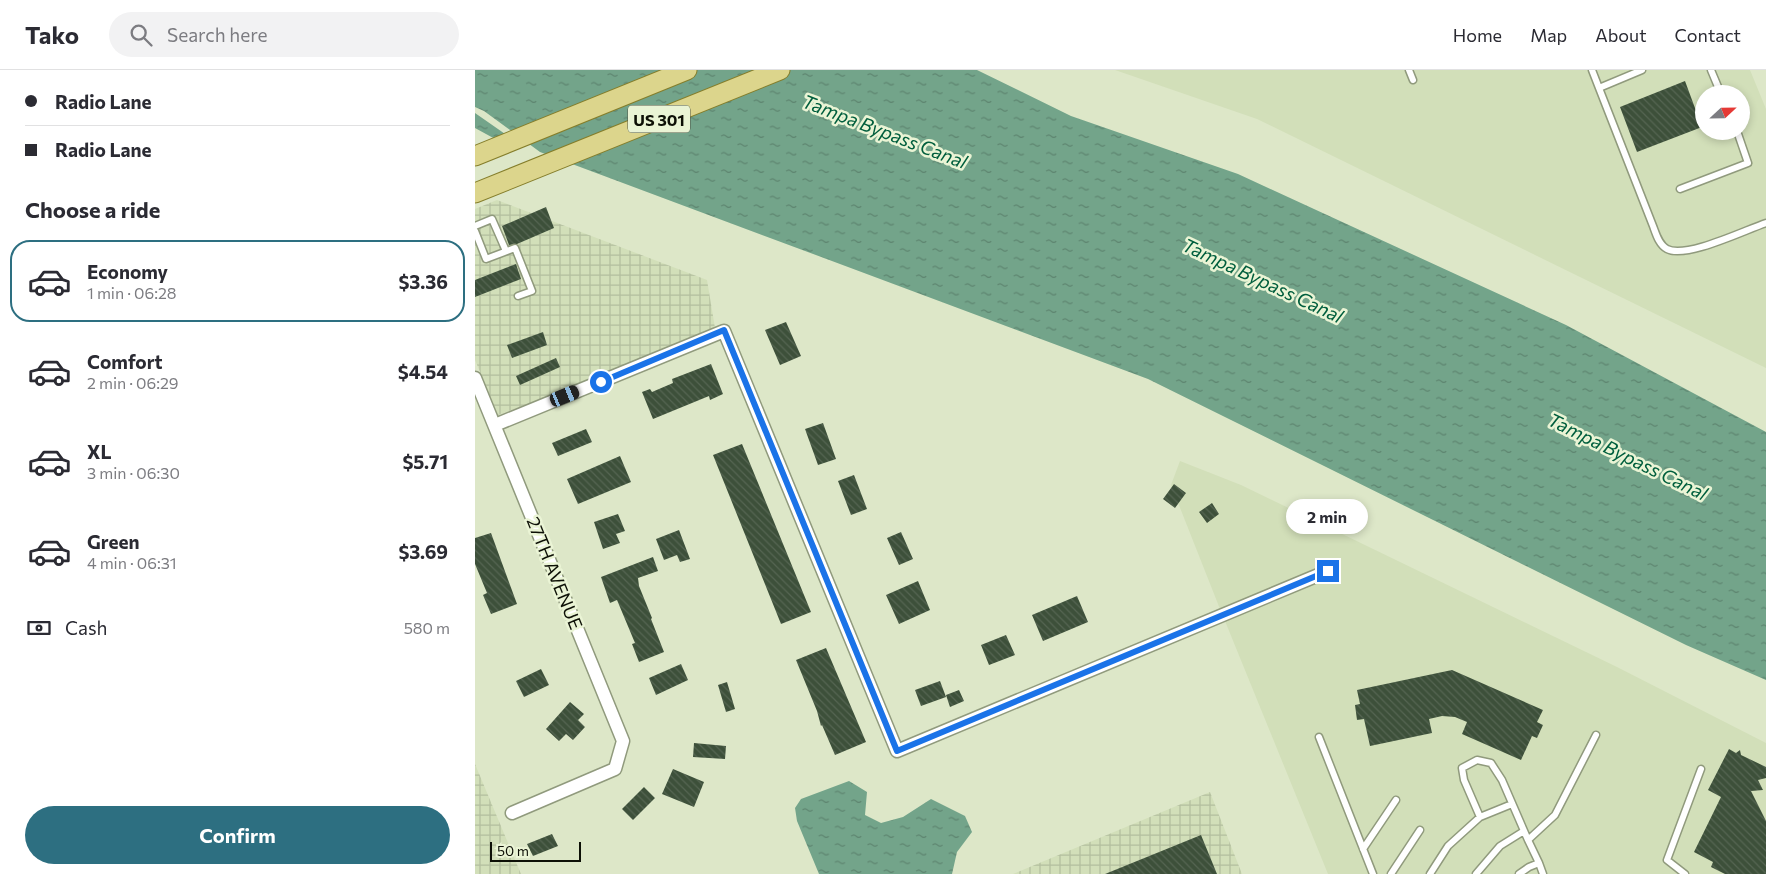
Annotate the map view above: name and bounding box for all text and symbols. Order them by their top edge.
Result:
search box [109,12,459,57]
text: Tako [25,20,79,49]
icon: search [127,21,155,49]
text: Search here [167,23,267,46]
text: Home [1453,24,1502,46]
text: Map [1530,24,1567,46]
text: About [1595,24,1647,46]
text: Contact [1675,24,1741,46]
north arrow [1695,85,1750,140]
map controls [1695,85,1750,140]
water label: Tampa Bypass Canal [799,89,972,173]
text: Radio Lane [55,90,151,113]
road number: US 301 [628,106,690,132]
text: Radio Lane [55,138,151,161]
text: Choose a ride [25,196,160,223]
water label: Tampa Bypass Canal [1179,233,1348,328]
icon: car [27,259,72,304]
text: Economy [87,260,168,283]
text: $3.36 [398,270,448,293]
text: 1 min · 06:28 [87,283,177,302]
icon: car [27,349,72,394]
text: Comfort [87,350,163,373]
text: $4.54 [398,360,448,383]
route start [590,371,612,393]
text: 2 min · 06:29 [87,373,179,392]
car [548,383,581,409]
water label: Tampa Bypass Canal [1545,407,1713,505]
icon: car [27,439,72,484]
text: XL [87,440,112,463]
text: $5.71 [402,450,448,473]
text: 3 min · 06:30 [87,463,180,482]
callout: 2 min [1287,498,1369,534]
text: 2 min [1307,507,1347,526]
street label: 27TH AVENUE [522,513,588,633]
icon: car [27,529,72,574]
text: Green [87,530,139,553]
text: $3.69 [398,540,448,563]
text: 4 min · 06:31 [87,553,177,572]
route end [1317,560,1339,582]
icon: cash [25,614,53,642]
text: Cash [65,616,107,639]
text: 580 m [404,618,450,637]
button: Confirm [25,806,450,864]
scale bar [490,839,581,862]
text: 50 m [497,842,529,859]

